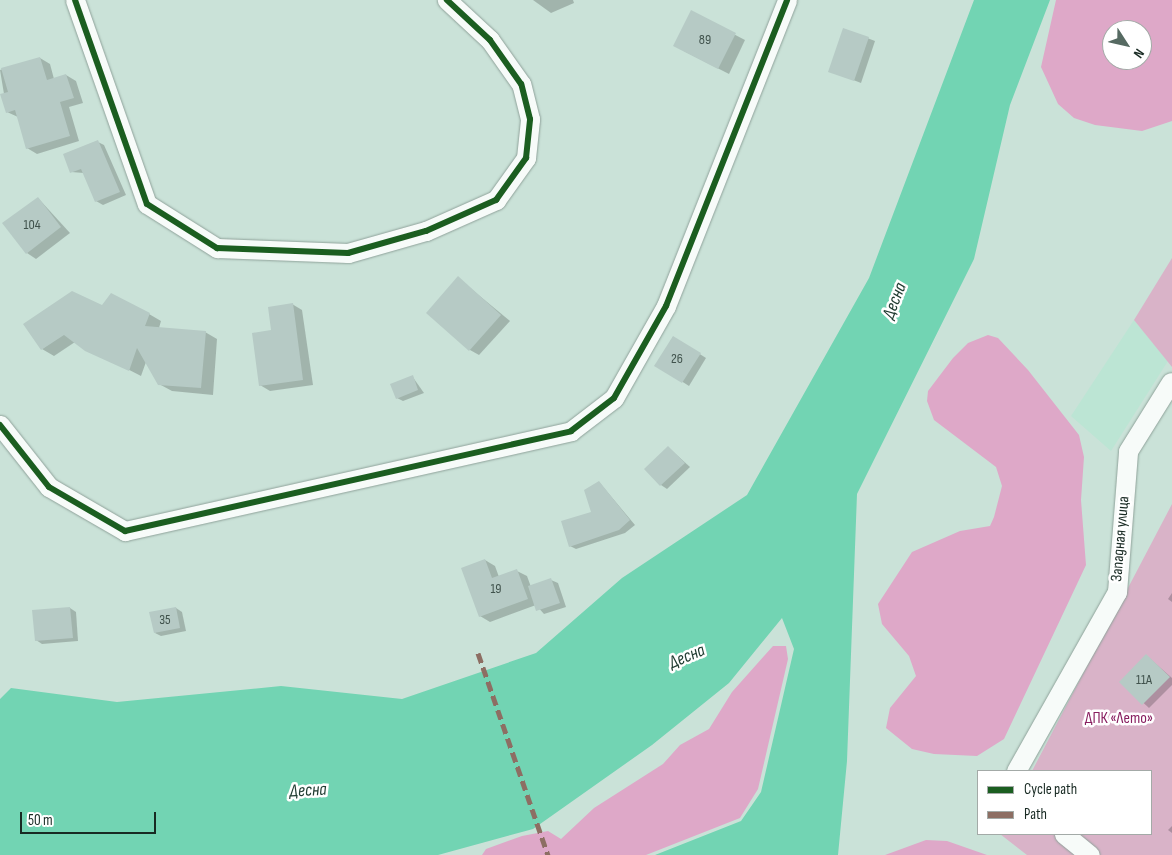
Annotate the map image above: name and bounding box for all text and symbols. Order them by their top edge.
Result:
north arrow [1102,20,1152,70]
house number: 89 [699,32,711,48]
text: N [1130,45,1148,61]
house number: 104 [24,217,40,233]
water label: Десна [878,280,912,322]
house number: 26 [671,351,683,367]
street label: Западная улица [1108,495,1134,583]
house number: 19 [490,581,502,597]
house number: 35 [159,612,171,628]
water label: Десна [666,640,708,674]
house number: 11А [1136,672,1152,688]
park label: ДПК «Лето» [1085,709,1153,729]
legend [977,770,1152,835]
water label: Десна [289,779,327,803]
text: Cycle path [1024,780,1077,799]
scale bar [22,802,159,834]
text: Path [1024,805,1047,824]
text: 50 m [28,811,53,830]

